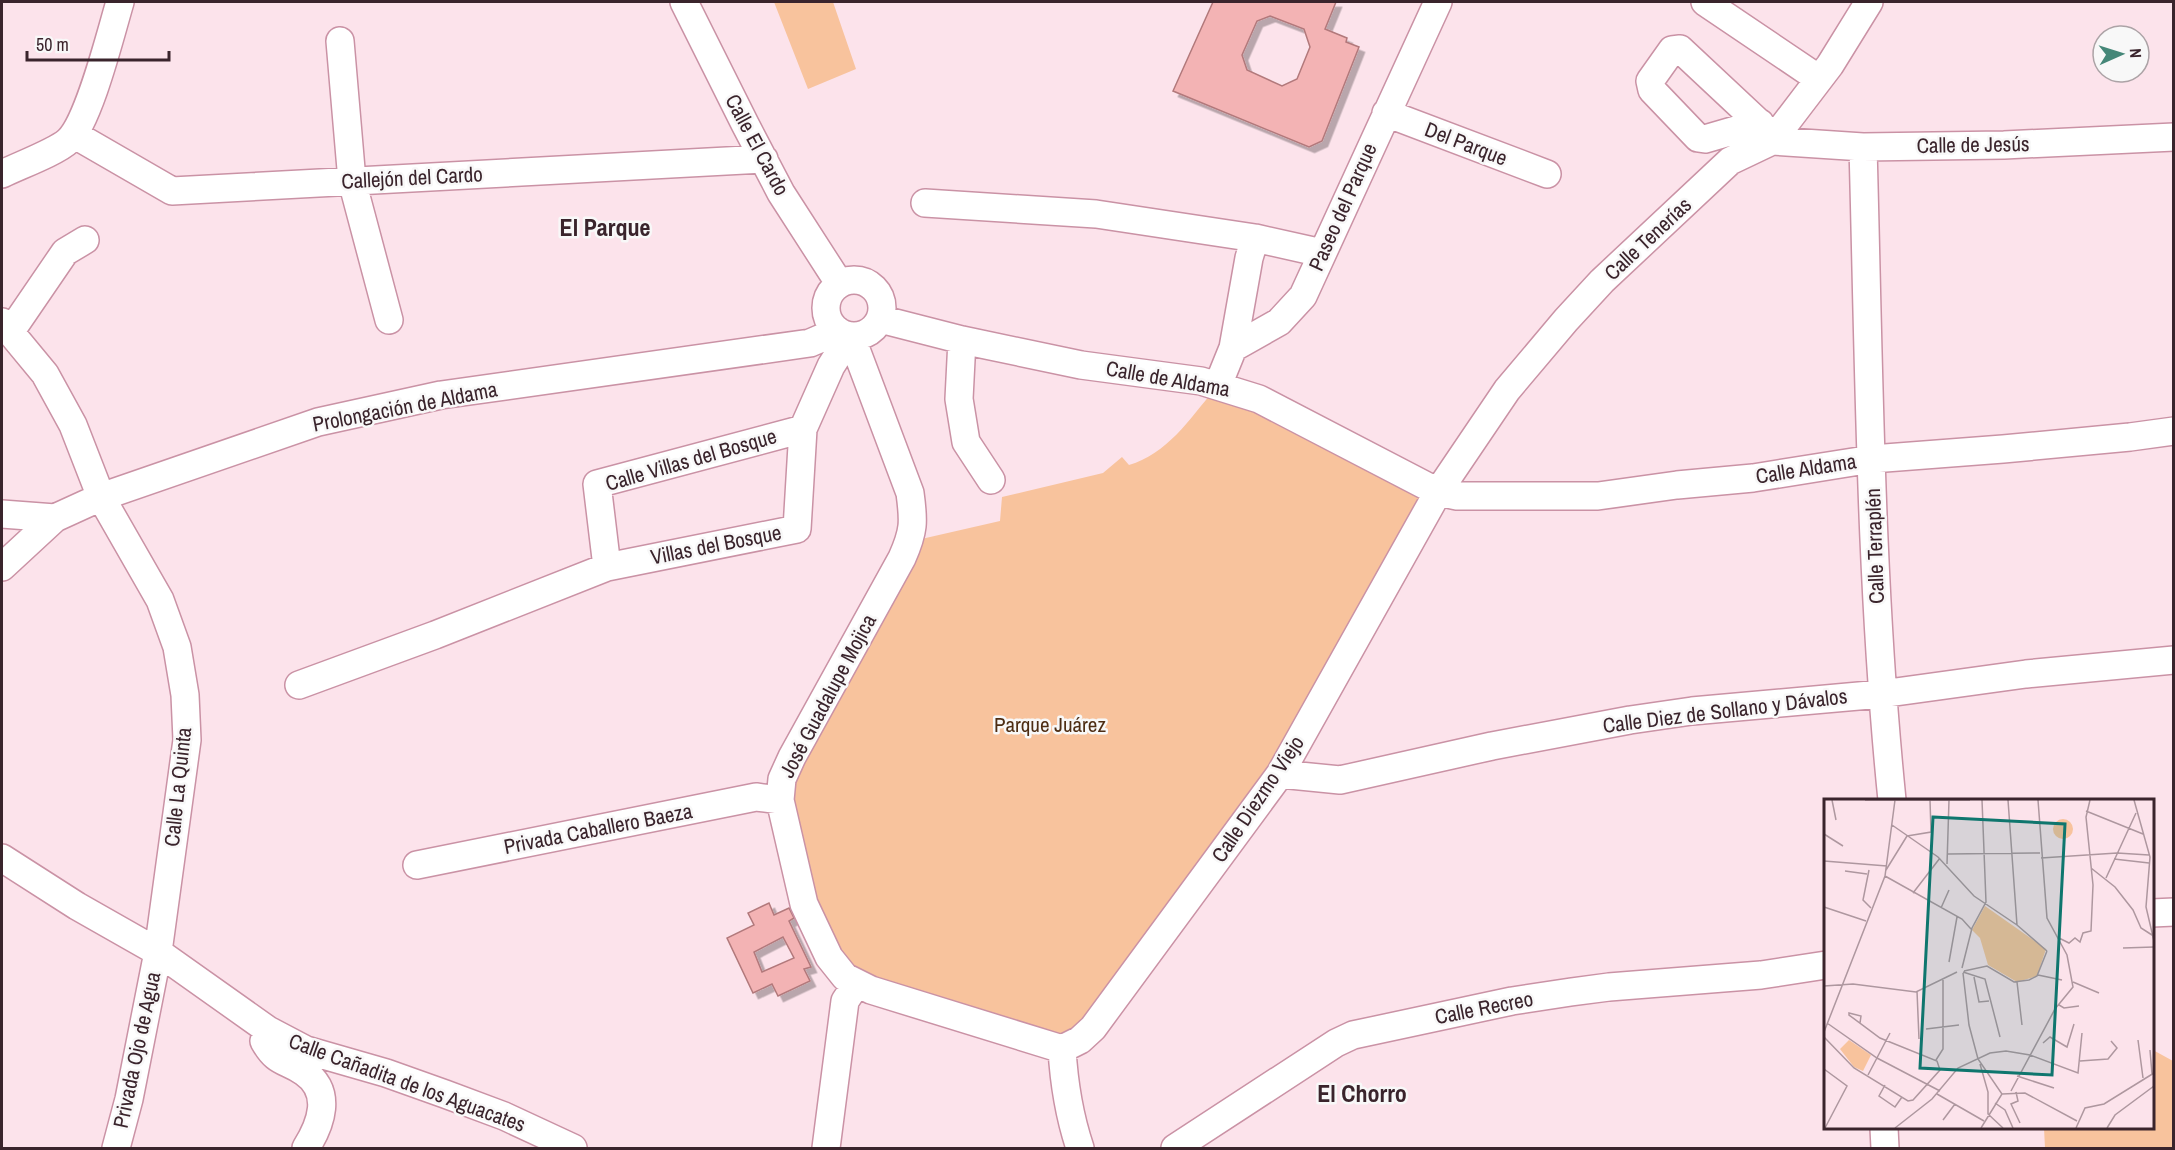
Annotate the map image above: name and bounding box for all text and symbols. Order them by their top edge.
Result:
scale bar [27,24,170,62]
north arrow [2091,24,2151,84]
text: 50 m [36,32,69,57]
text: N [2125,48,2147,59]
street label: Calle El Cardo [719,89,796,201]
street label: Del Parque [1421,115,1512,173]
street label: Calle de Jesús [1916,129,2030,160]
street label: Paseo del Parque [1301,138,1384,275]
street label: Callejón del Cardo [340,159,483,196]
street label: Calle Tenerías [1598,191,1698,287]
district label: El Parque [560,211,650,243]
street label: Calle de Aldama [1104,353,1233,404]
street label: Prolongación de Aldama [310,374,500,439]
street label: Calle Villas del Bosque [602,421,780,498]
street label: Calle Aldama [1754,446,1859,491]
street label: Calle Terraplén [1858,488,1891,604]
street label: Villas del Bosque [648,518,784,571]
street label: José Guadalupe Mojica [772,609,883,782]
street label: Calle Diez de Sollano y Dávalos [1601,681,1849,740]
park label: Parque Juárez [994,710,1106,739]
street label: Calle La Quinta [157,726,198,848]
street label: Calle Diezmo Viejo [1204,730,1311,868]
street label: Privada Caballero Baeza [501,796,695,861]
inset map [1824,799,2154,1129]
street label: Privada Ojo de Agua [106,969,167,1131]
street label: Calle Recreo [1432,984,1536,1031]
street label: Calle Cañadita de los Aguacates [285,1026,530,1139]
district label: El Chorro [1317,1077,1407,1109]

